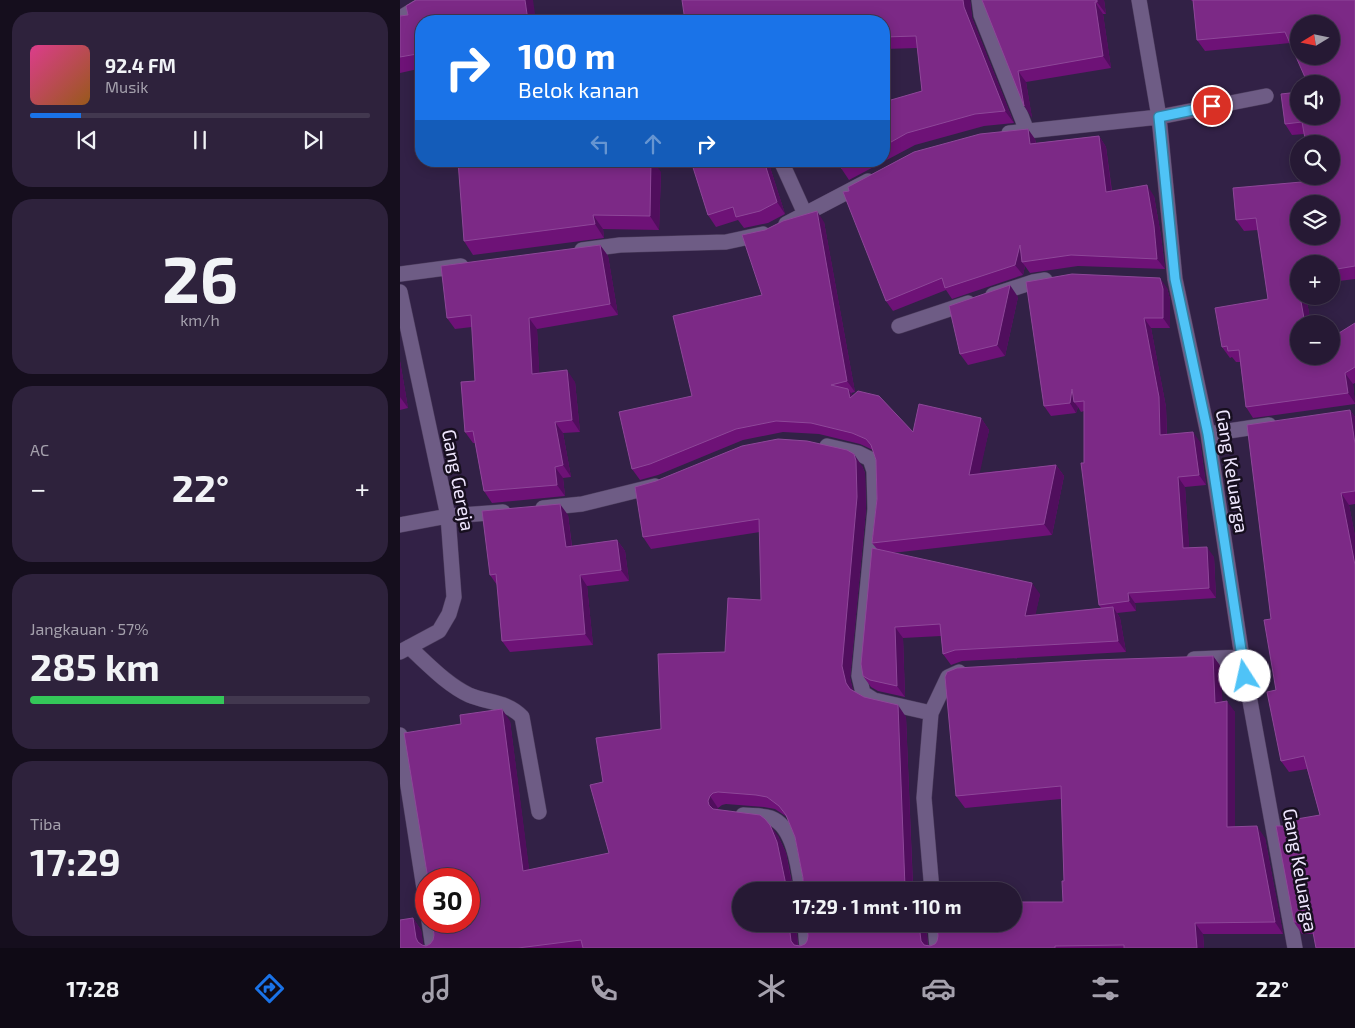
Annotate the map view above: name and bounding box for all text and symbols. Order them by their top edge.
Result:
north arrow [1290,15,1340,65]
map controls [1290,15,1340,365]
text: 100 m [518,34,616,76]
icon: right [435,35,500,100]
text: 92.4 FM [105,54,176,77]
button: sound [1290,75,1340,125]
text: Belok kanan [518,76,639,102]
text: Musik [105,77,148,96]
pin [1191,85,1233,127]
icon: arrive [1198,92,1226,120]
icon: previous [73,126,101,154]
icon: pause [186,126,214,154]
icon: next [299,126,327,154]
icon: left [586,130,614,158]
icon: ahead [639,130,667,158]
icon: right [692,130,720,158]
button: search [1290,135,1340,185]
button: layers [1290,195,1340,245]
text: 26 [162,238,238,316]
button: + [1290,255,1340,305]
text: km/h [180,310,220,329]
button: − [1290,315,1340,365]
street label: Gang Keluarga [1212,408,1254,534]
street label: Gang Gereja [438,427,480,533]
text: AC [30,440,49,459]
text: 22° [172,464,229,510]
text: − [30,471,46,505]
text: + [355,471,370,505]
text: Jangkauan · 57% [30,619,149,638]
text: 285 km [30,643,160,689]
position arrow [1218,649,1270,701]
street label: Gang Keluarga [1279,807,1323,933]
text: Tiba [30,814,61,833]
text: 17:29 [30,838,121,884]
speed limit sign: 30 [415,868,480,933]
text: 17:29 · 1 mnt · 110 m [793,895,961,918]
icon: directions [252,971,287,1006]
icon: music [419,971,454,1006]
icon: phone [586,971,621,1006]
icon: climate [754,971,789,1006]
icon: car [921,971,956,1006]
icon: filters [1088,971,1123,1006]
text: 17:28 [66,975,119,1001]
text: 22° [1256,975,1289,1001]

